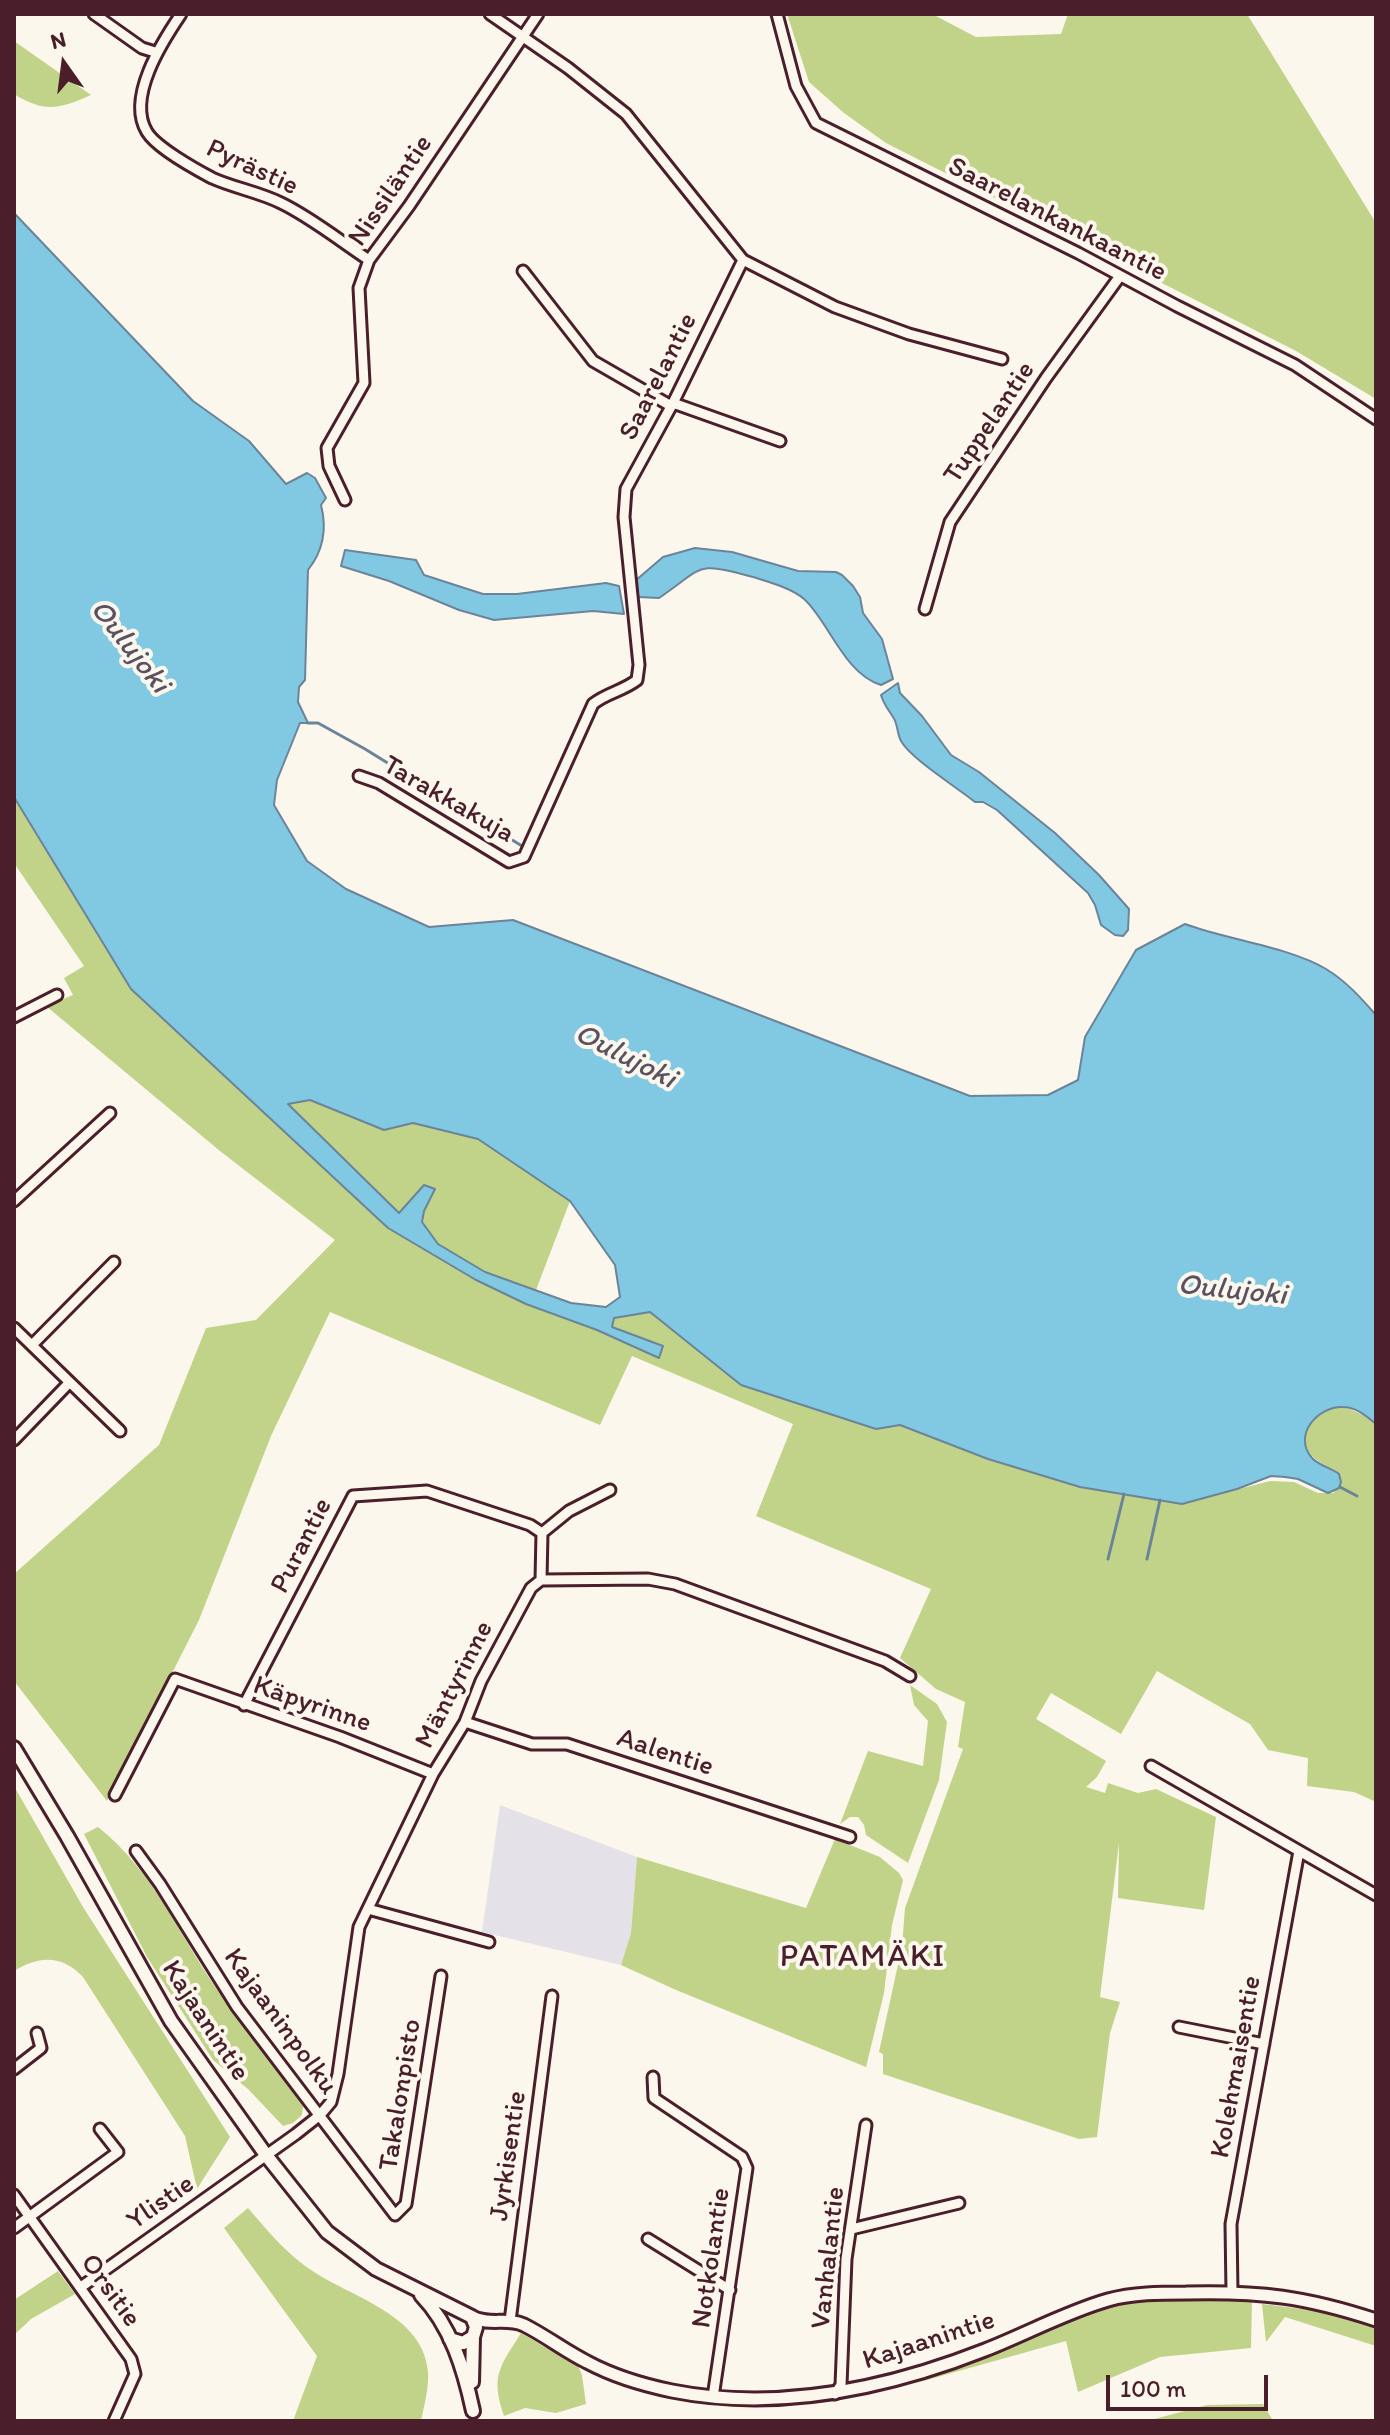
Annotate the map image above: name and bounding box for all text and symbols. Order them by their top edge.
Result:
north arrow [24,24,104,104]
text: N [48,25,69,55]
street label: Nissiläntie [341,129,441,253]
street label: Pyrästie [201,132,303,204]
street label: Saarelankankaantie [942,150,1172,290]
street label: Saarelantie [613,308,705,446]
street label: Tuppelantie [937,355,1043,491]
water label: Oulujoki [81,593,177,701]
street label: Tarakkakuja [376,749,520,851]
water label: Oulujoki [568,1016,682,1098]
water label: Oulujoki [1176,1267,1288,1315]
street label: Purantie [264,1493,340,1599]
street label: Mäntyrinne [409,1616,501,1754]
street label: Käpyrinne [248,1669,376,1741]
street label: Aalentie [612,1722,718,1784]
district label: PATAMÄKI [778,1939,948,1977]
street label: Kajaaninpolku [216,1942,344,2102]
street label: Kajaanintie [154,1954,256,2088]
street label: Kolehmaisentie [1204,1973,1270,2161]
street label: Takalonpisto [372,2017,430,2173]
street label: Jyrkisentie [483,2089,535,2223]
street label: Ylistie [121,2168,201,2238]
street label: Vanhalantie [805,2185,853,2331]
street label: Notkolantie [686,2186,738,2330]
street label: Orsitie [72,2248,148,2334]
street label: Kajaanintie [859,2304,999,2378]
scale bar [1110,2359,1272,2409]
text: 100 m [1120,2374,1186,2403]

